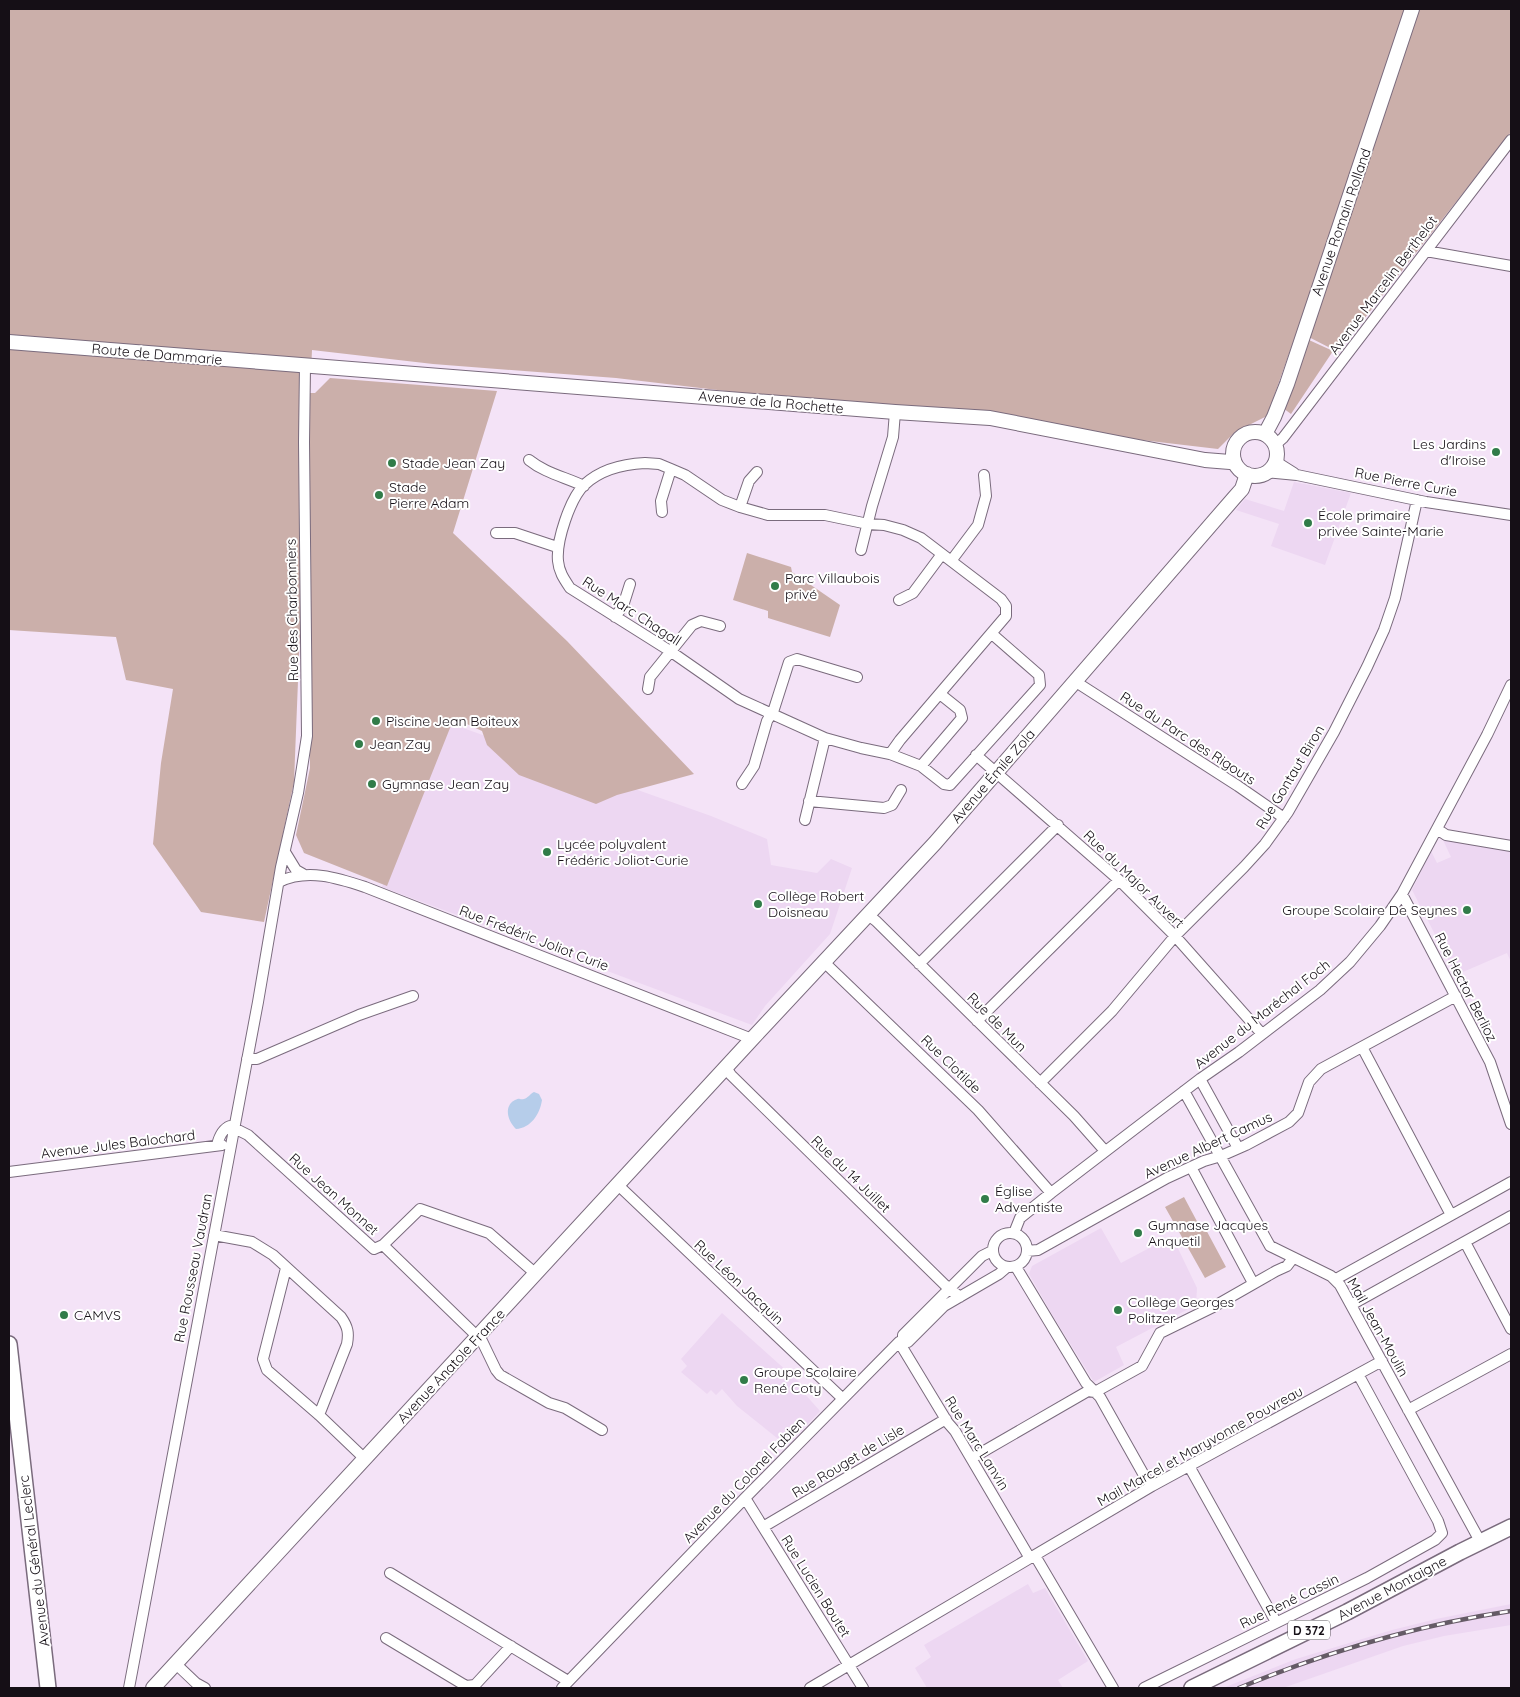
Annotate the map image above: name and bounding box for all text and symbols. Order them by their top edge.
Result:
street label: Avenue Romain Rolland [1307,146,1375,298]
street label: Avenue Marcelin Berthelot [1325,212,1441,358]
street label: Route de Dammarie [91,339,223,369]
street label: Avenue de la Rochette [698,387,844,417]
place label: Les Jardins d'Iroise [1413,435,1486,469]
marker: Les Jardins d'Iroise [1490,446,1502,458]
place label: Stade Jean Zay [402,454,505,472]
marker: Stade Jean Zay [386,457,398,469]
street label: Rue Pierre Curie [1353,463,1459,501]
place label: Stade Pierre Adam [389,478,469,512]
marker: Stade Pierre Adam [373,489,385,501]
place label: École primaire privée Sainte-Marie [1318,506,1444,540]
marker: École primaire privée Sainte-Marie [1302,517,1314,529]
street label: Rue des Charbonniers [282,539,302,681]
place label: Parc Villaubois privé [785,569,879,603]
street label: Rue Marc Chagall [579,572,685,650]
marker: Parc Villaubois privé [769,580,781,592]
street label: Rue du Parc des Rigouts [1117,687,1259,789]
place label: Piscine Jean Boiteux [386,712,518,730]
marker: Piscine Jean Boiteux [370,715,382,727]
street label: Rue Gontaut Biron [1252,722,1328,832]
street label: Avenue Émile Zola [947,725,1039,827]
place label: Jean Zay [369,735,431,753]
marker: Jean Zay [353,738,365,750]
place label: Gymnase Jean Zay [382,775,509,793]
marker: Gymnase Jean Zay [366,778,378,790]
street label: Rue du Major Auvert [1080,826,1188,932]
place label: Lycée polyvalent Frédéric Joliot-Curie [557,835,688,869]
marker: Lycée polyvalent Frédéric Joliot-Curie [541,846,553,858]
place label: Collège Robert Doisneau [768,887,864,921]
marker: Collège Robert Doisneau [752,898,764,910]
street label: Rue Frédéric Joliot Curie [457,901,611,975]
place label: Groupe Scolaire De Seynes [1282,901,1457,919]
marker: Groupe Scolaire De Seynes [1461,904,1473,916]
street label: Rue Hector Berlioz [1431,929,1501,1045]
street label: Avenue du Maréchal Foch [1191,955,1333,1073]
street label: Rue de Mun [963,988,1031,1056]
street label: Rue Clotilde [917,1031,985,1097]
street label: Avenue Albert Camus [1141,1107,1275,1183]
street label: Avenue Jules Balochard [40,1126,196,1162]
street label: Rue du 14 Juillet [808,1132,895,1217]
street label: Rue Jean Monnet [286,1149,383,1239]
place label: Église Adventiste [995,1182,1063,1216]
street label: Rue Rousseau Vaudran [170,1192,216,1344]
marker: Église Adventiste [979,1193,991,1205]
place label: Gymnase Jacques Anquetil [1148,1216,1268,1250]
marker: Gymnase Jacques Anquetil [1132,1227,1144,1239]
street label: Rue Léon Jacquin [690,1236,788,1328]
street label: Mail Jean-Moulin [1343,1274,1413,1380]
place label: Collège Georges Politzer [1128,1293,1234,1327]
marker: Collège Georges Politzer [1112,1304,1124,1316]
street label: Avenue Anatole France [393,1305,509,1427]
place label: CAMVS [74,1306,121,1324]
marker: CAMVS [58,1309,70,1321]
place label: Groupe Scolaire René Coty [754,1363,857,1397]
marker: Groupe Scolaire René Coty [738,1374,750,1386]
street label: Mail Marcel et Maryvonne Pouvreau [1094,1382,1306,1510]
street label: Rue Marc Lanvin [941,1393,1013,1493]
street label: Avenue du Colonel Fabien [679,1413,809,1547]
street label: Rue Rouget de Lisle [789,1420,907,1502]
street label: Avenue du Général Leclerc [15,1474,53,1648]
street label: Rue Lucien Boutet [777,1532,855,1641]
street label: Avenue Montaigne [1334,1552,1450,1624]
street label: Rue René Cassin [1237,1569,1341,1633]
road number: D 372 [1288,1620,1330,1640]

